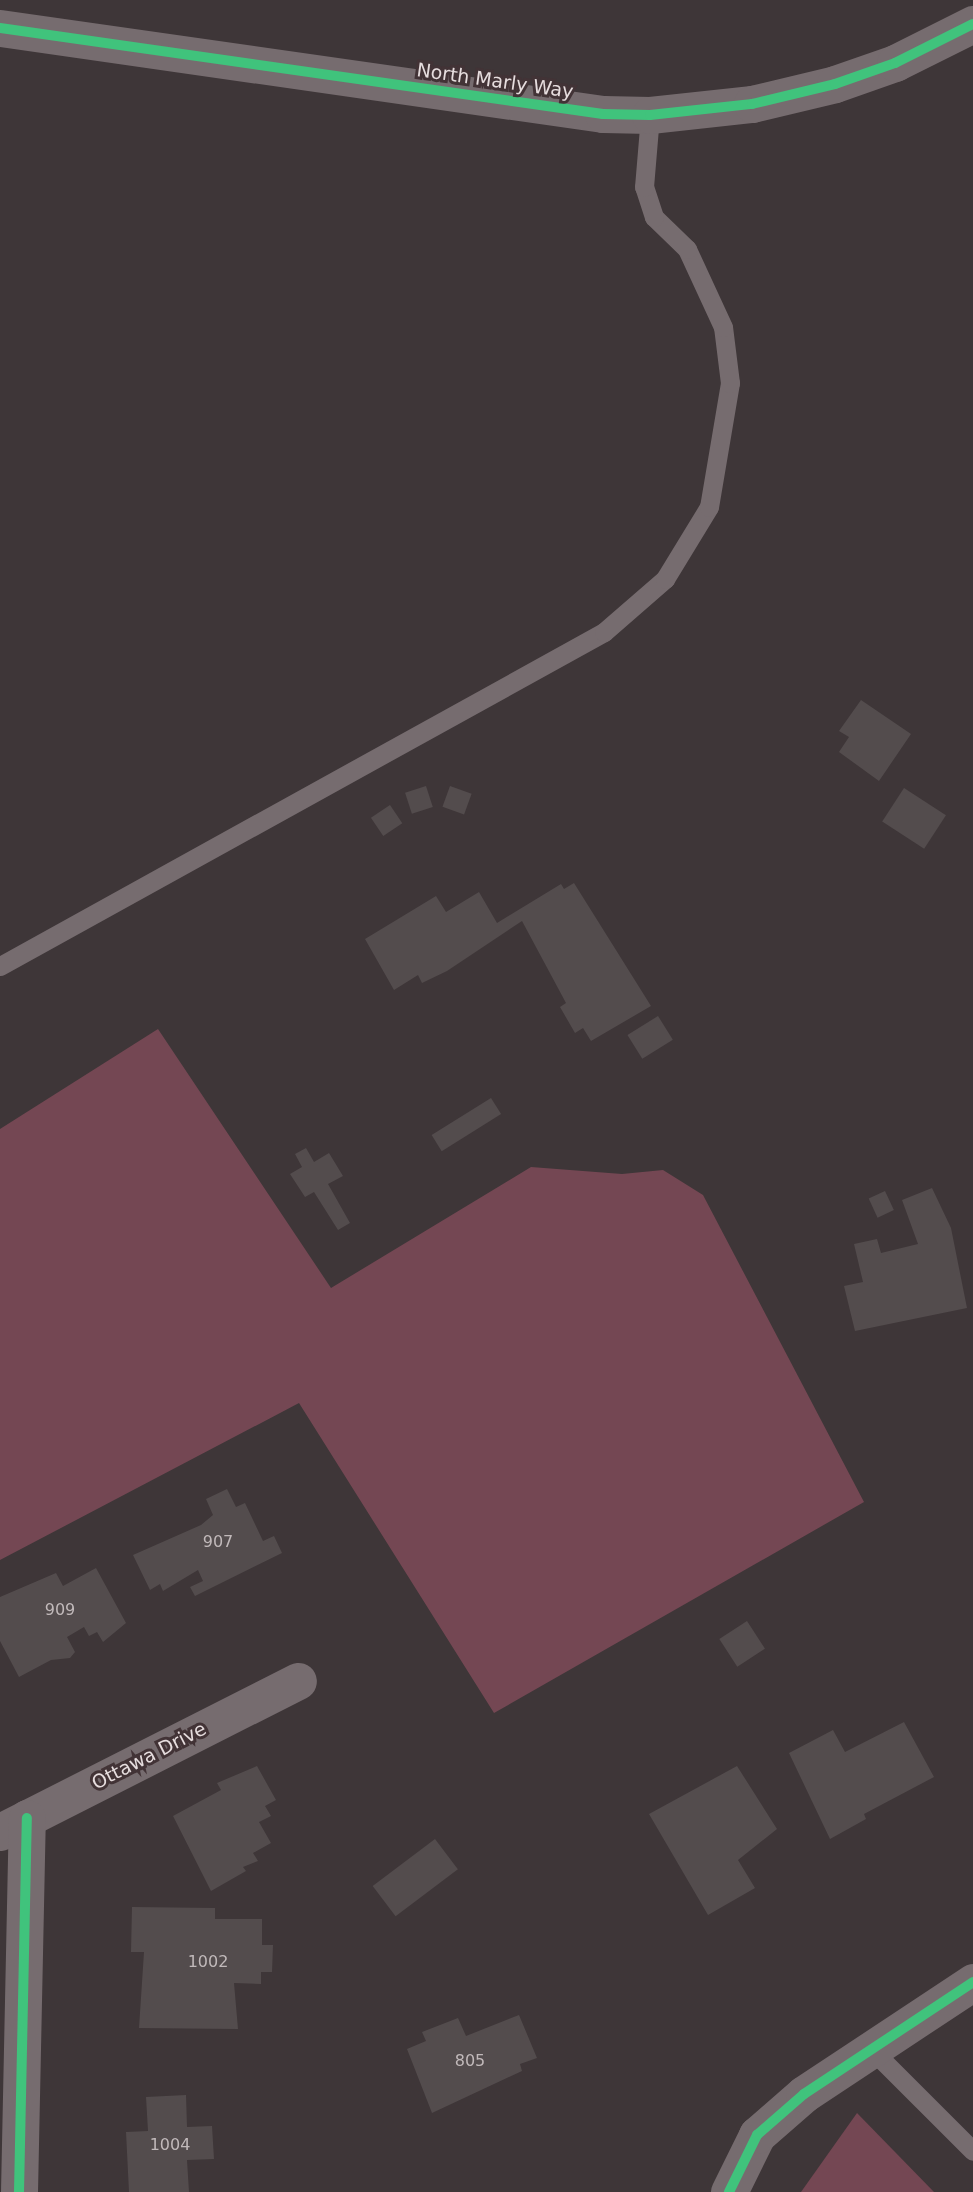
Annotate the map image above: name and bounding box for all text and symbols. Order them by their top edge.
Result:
street label: North Marly Way [415,59,575,103]
house number: 907 [203,1532,233,1552]
house number: 909 [45,1600,75,1620]
street label: Ottawa Drive [88,1717,210,1795]
house number: 1002 [188,1952,228,1972]
house number: 805 [455,2051,485,2071]
house number: 1004 [150,2135,190,2155]

